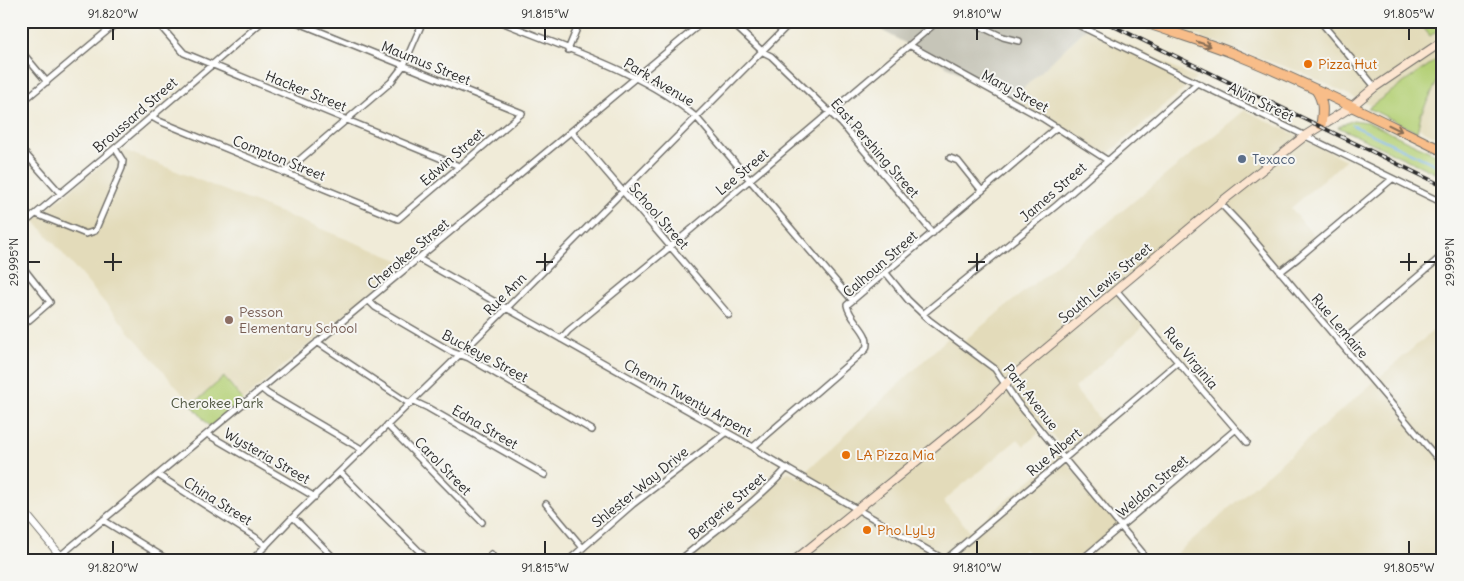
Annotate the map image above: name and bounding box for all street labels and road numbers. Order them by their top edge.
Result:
street label: Maumus Street [379,37,474,89]
street label: Park Avenue [620,54,698,110]
street label: Mary Street [978,66,1052,116]
street label: Hacker Street [263,67,350,116]
street label: Broussard Street [89,73,181,157]
street label: Alvin Street [1225,78,1297,126]
street label: East Pershing Street [827,95,923,202]
street label: Edwin Street [416,124,488,190]
street label: Compton Street [230,131,328,185]
street label: Lee Street [712,145,772,199]
street label: James Street [1016,158,1090,226]
street label: School Street [625,179,693,253]
street label: Cherokee Street [363,214,453,293]
street label: Calhoun Street [839,226,921,301]
street label: South Lewis Street [1055,239,1155,327]
street label: Rue Ann [480,269,530,319]
street label: Rue Lemaire [1308,290,1372,362]
street label: Rue Virginia [1160,323,1222,393]
street label: Buckeye Street [439,326,531,386]
street label: Chemin Twenty Arpent [621,355,755,441]
street label: Park Avenue [1000,360,1062,434]
street label: Edna Street [449,401,521,453]
street label: Wysteria Street [221,424,313,488]
street label: Rue Albert [1023,424,1085,480]
street label: Carol Street [411,433,476,499]
street label: Shlester Way Drive [588,443,692,531]
street label: Weldon Street [1113,451,1192,521]
street label: Bergerie Street [685,468,769,543]
street label: China Street [180,473,256,529]

